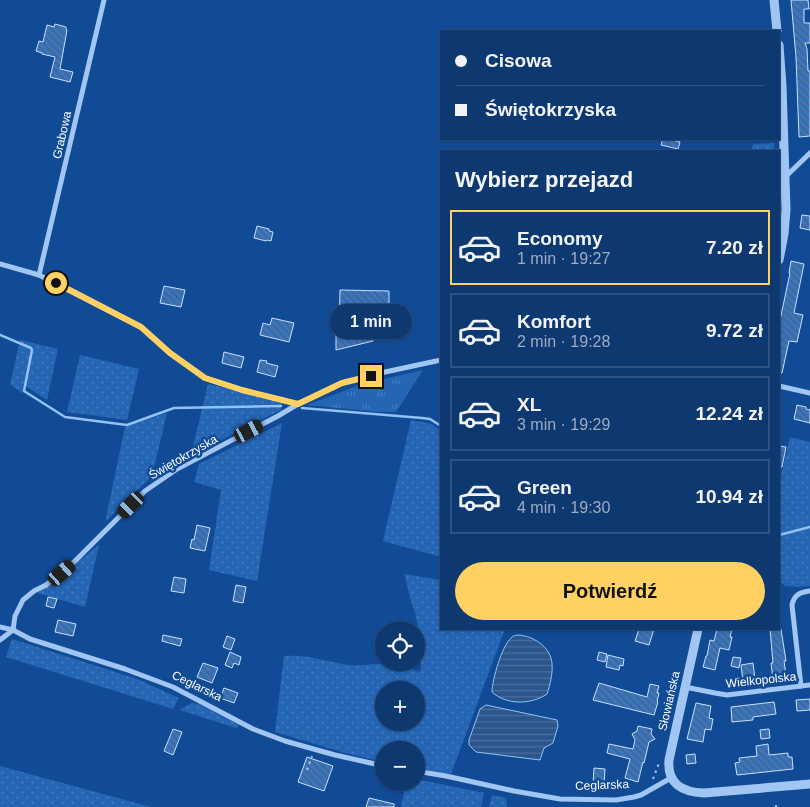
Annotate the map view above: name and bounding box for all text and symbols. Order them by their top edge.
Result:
text: Cisowa [485,50,552,71]
text: Świętokrzyska [485,99,616,120]
street label: Grabowa [50,109,74,160]
text: Wybierz przejazd [455,167,633,192]
icon: car [457,225,502,270]
text: Economy [517,228,603,249]
text: 7.20 zł [706,237,763,258]
text: 1 min · 19:27 [517,250,610,267]
route start [45,272,67,294]
callout: 1 min [330,304,412,338]
icon: car [457,308,502,353]
text: Komfort [517,311,591,332]
text: 1 min [350,313,392,330]
text: 9.72 zł [706,320,763,341]
text: 2 min · 19:28 [517,333,610,350]
route end [360,365,382,387]
icon: car [457,391,502,436]
text: XL [517,394,541,415]
text: 12.24 zł [695,403,763,424]
text: 3 min · 19:29 [517,416,610,433]
car [232,418,265,444]
street label: Świętokrzyska [146,431,220,482]
icon: car [457,474,502,519]
text: Green [517,477,572,498]
text: 10.94 zł [695,486,763,507]
car [115,489,146,521]
text: 4 min · 19:30 [517,499,610,516]
car [45,557,78,589]
button: Potwierdź [455,562,765,620]
map controls [375,621,425,791]
button: locate [375,621,425,671]
street label: Ceglarska [170,668,225,704]
street label: Wielkopolska [725,669,797,691]
street label: Słowiańska [655,670,683,732]
button: + [375,681,425,731]
button: − [375,741,425,791]
street label: Ceglarska [575,777,630,793]

